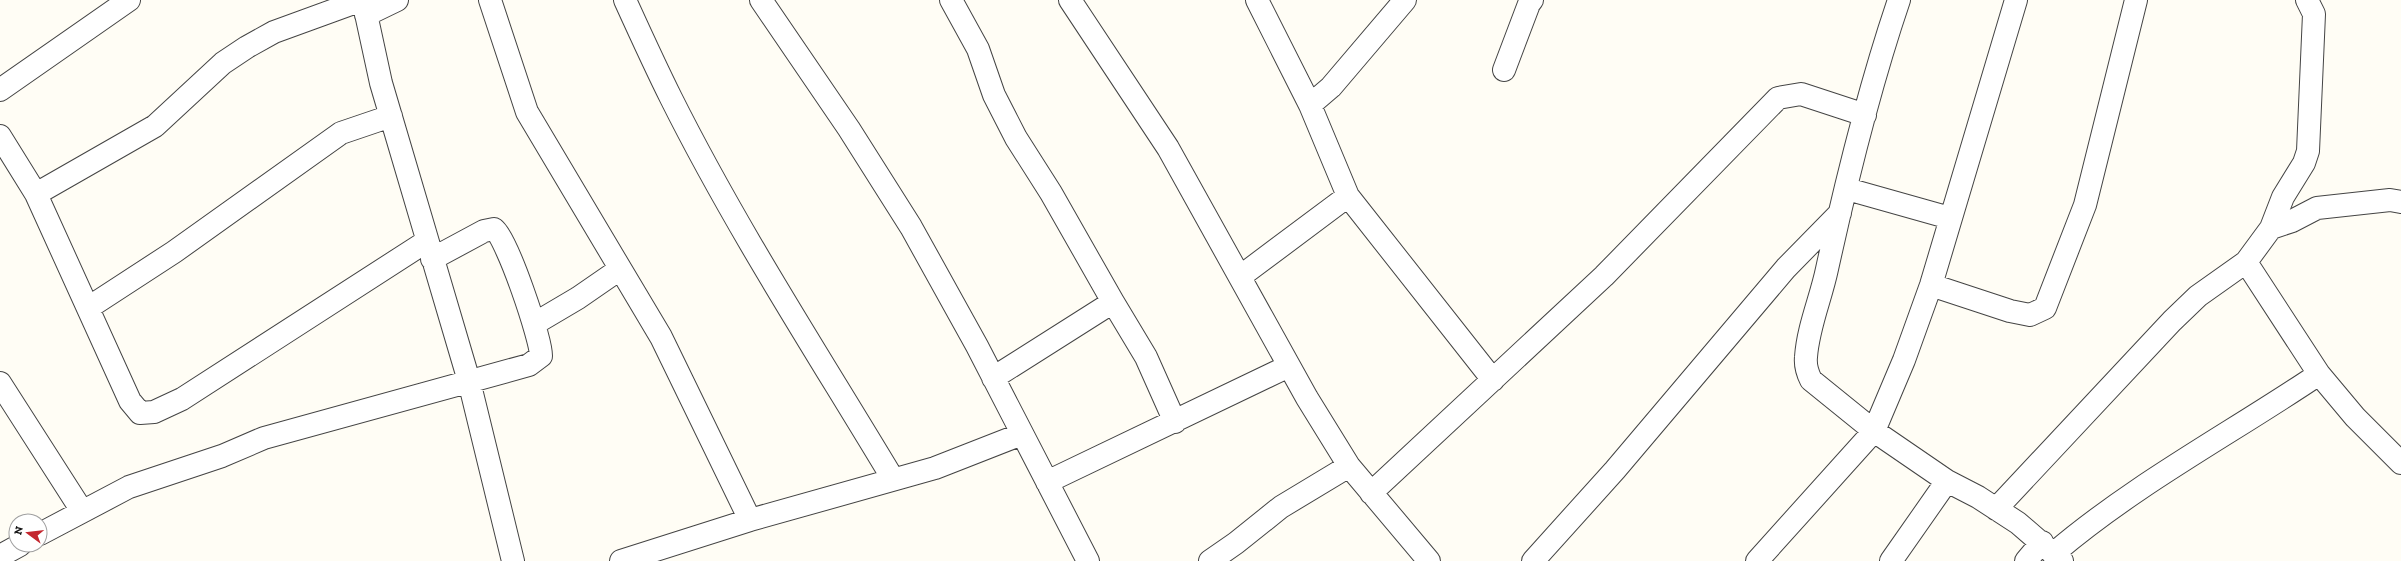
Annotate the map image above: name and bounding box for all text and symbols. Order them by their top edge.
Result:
north arrow [8,513,48,553]
text: N [11,524,26,536]

